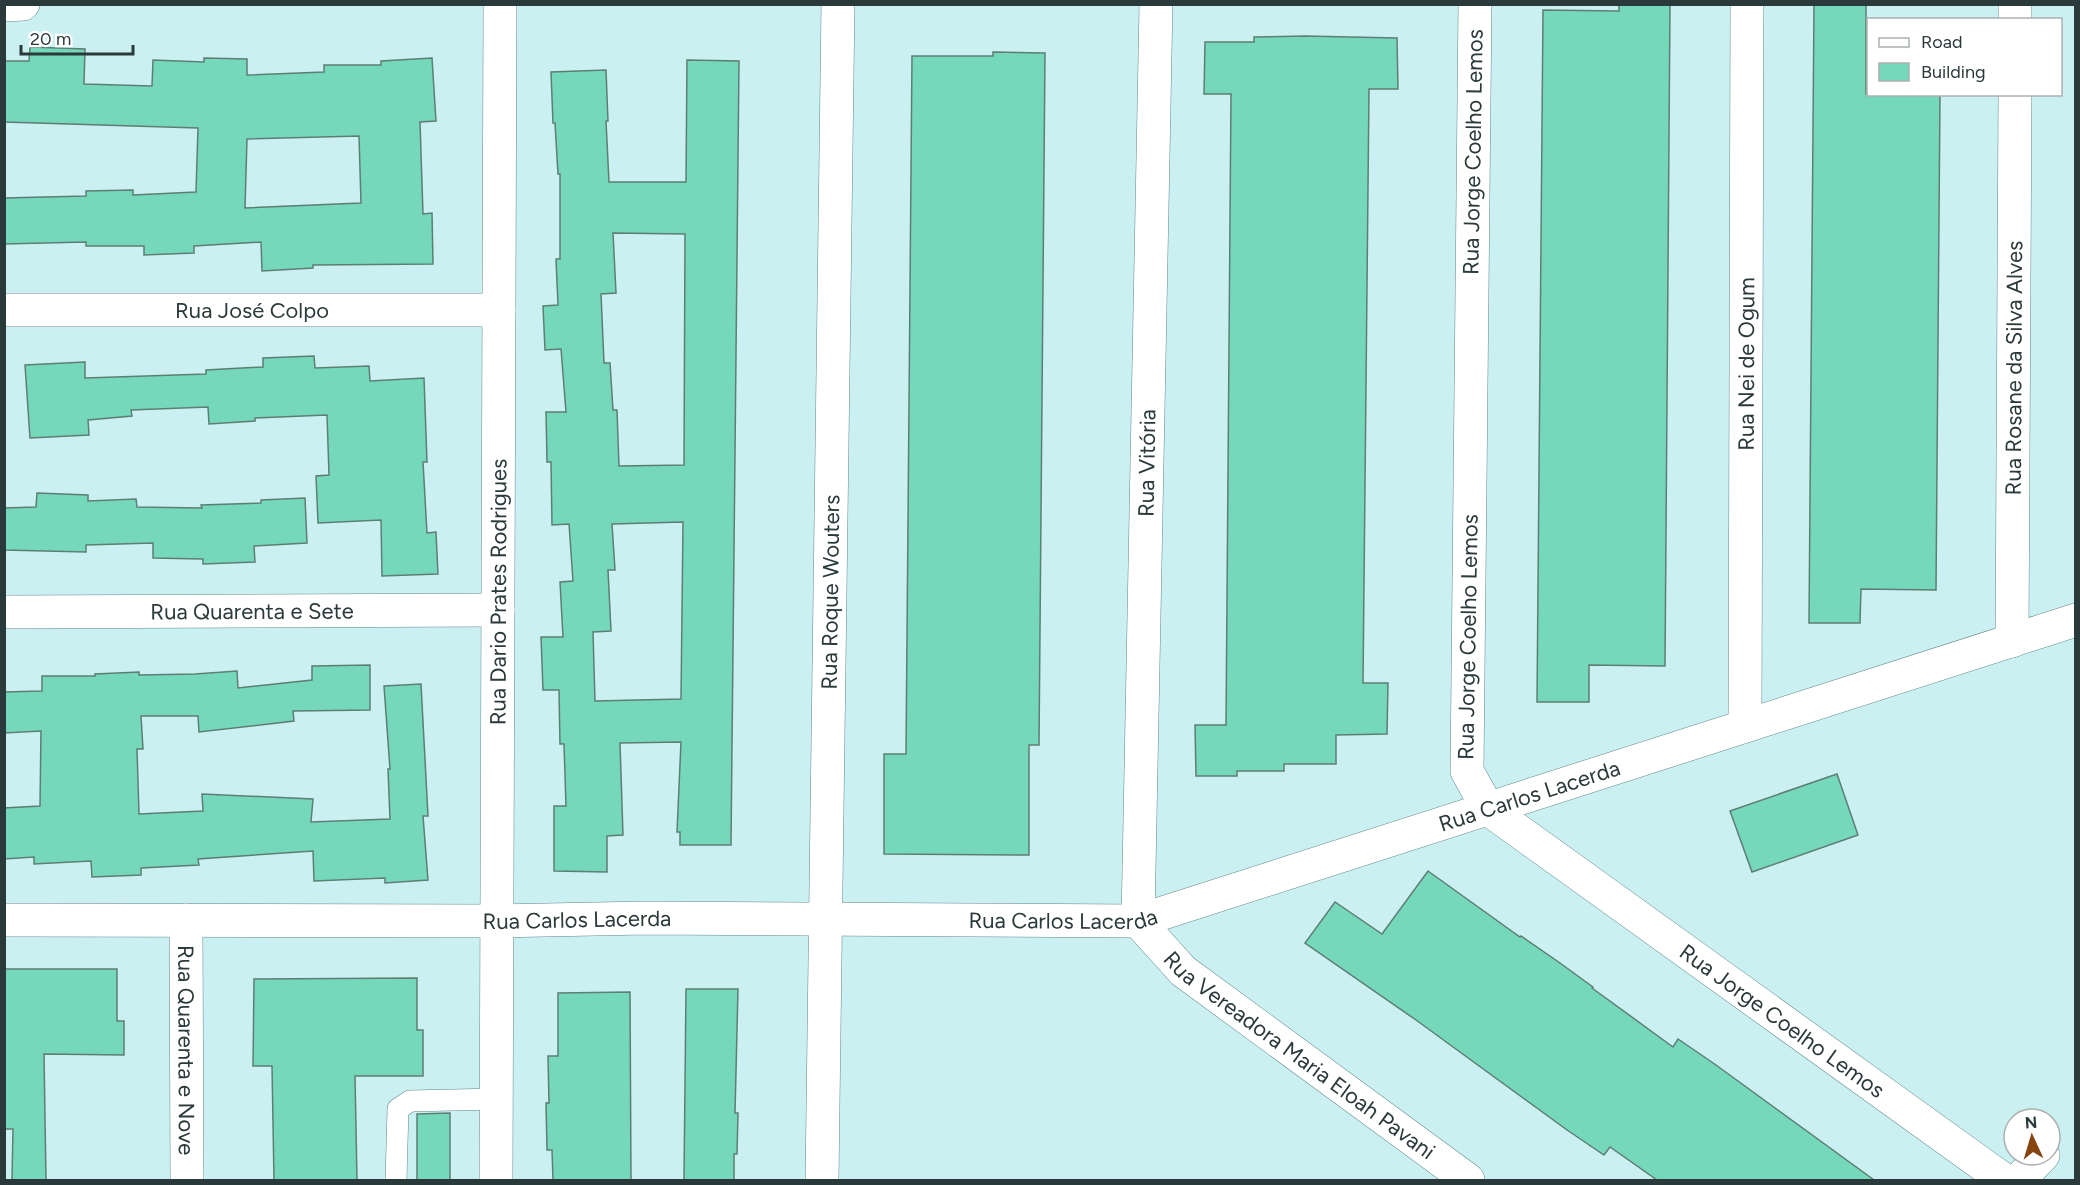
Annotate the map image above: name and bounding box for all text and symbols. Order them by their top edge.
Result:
scale bar [21,18,134,56]
legend [1867,18,2062,96]
text: 20 m [30,28,71,50]
street label: Rua Jorge Coelho Lemos [1457,29,1489,275]
text: Road [1921,31,1962,53]
text: Building [1921,61,1986,83]
street label: Rua Rosane da Silva Alves [1999,241,2028,495]
street label: Rua Nei de Ogum [1732,277,1760,451]
street label: Rua José Colpo [175,297,329,324]
street label: Rua Vitória [1133,409,1161,517]
street label: Rua Dario Prates Rodrigues [484,459,512,725]
street label: Rua Roque Wouters [815,494,845,690]
street label: Rua Jorge Coelho Lemos [1452,514,1484,760]
street label: Rua Quarenta e Sete [150,597,354,625]
street label: Rua Carlos Lacerda [1435,754,1623,837]
street label: Rua Carlos Lacerda [968,902,1161,935]
street label: Rua Carlos Lacerda [483,904,671,935]
street label: Rua Jorge Coelho Lemos [1675,938,1890,1103]
street label: Rua Quarenta e Nove [173,945,200,1155]
street label: Rua Vereadora Maria Eloah Pavani [1158,945,1440,1165]
north arrow [2002,1107,2062,1167]
text: N [2024,1113,2038,1132]

